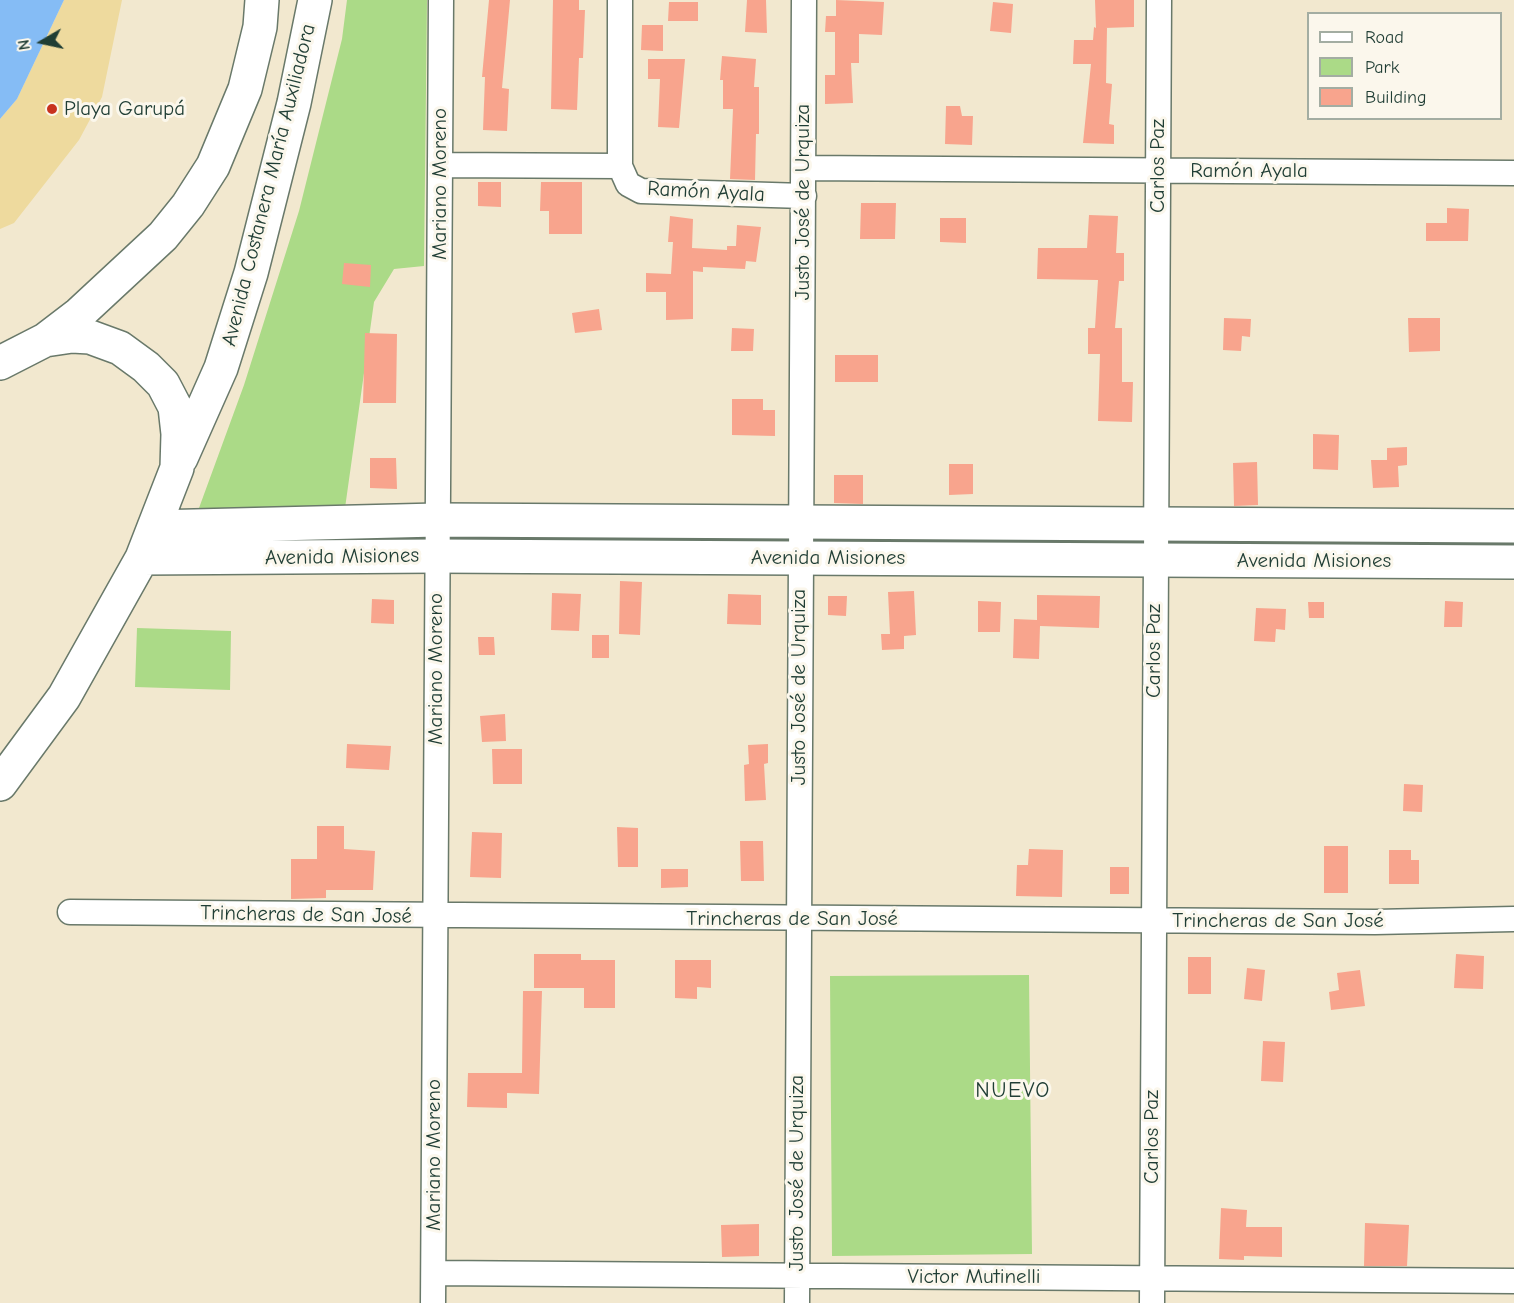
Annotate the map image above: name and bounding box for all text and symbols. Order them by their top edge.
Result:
north arrow [12,12,72,72]
legend [1307,12,1502,120]
street label: Avenida Costanera María Auxiliadora [217,21,321,349]
text: Road [1365,27,1404,48]
text: N [15,38,34,51]
text: Park [1365,57,1399,78]
text: Building [1365,87,1427,108]
place label: Playa Garupá [64,96,185,122]
marker: Playa Garupá [45,102,59,116]
street label: Justo José de Urquiza [790,104,816,300]
street label: Mariano Moreno [427,108,453,260]
street label: Carlos Paz [1145,119,1171,213]
street label: Ramón Ayala [1190,158,1308,184]
street label: Ramón Ayala [647,176,765,208]
street label: Avenida Misiones [265,543,419,571]
street label: Avenida Misiones [751,545,905,571]
street label: Avenida Misiones [1237,548,1391,574]
street label: Justo José de Urquiza [786,589,812,785]
street label: Mariano Moreno [423,593,449,745]
street label: Carlos Paz [1141,604,1167,698]
street label: Trincheras de San José [200,901,412,929]
street label: Trincheras de San José [686,906,898,932]
street label: Trincheras de San José [1172,908,1384,934]
street label: Justo José de Urquiza [784,1075,810,1271]
district label: NUEVO [975,1078,1051,1104]
street label: Mariano Moreno [421,1079,447,1231]
street label: Carlos Paz [1139,1090,1165,1184]
street label: Victor Mutinelli [907,1264,1041,1290]

